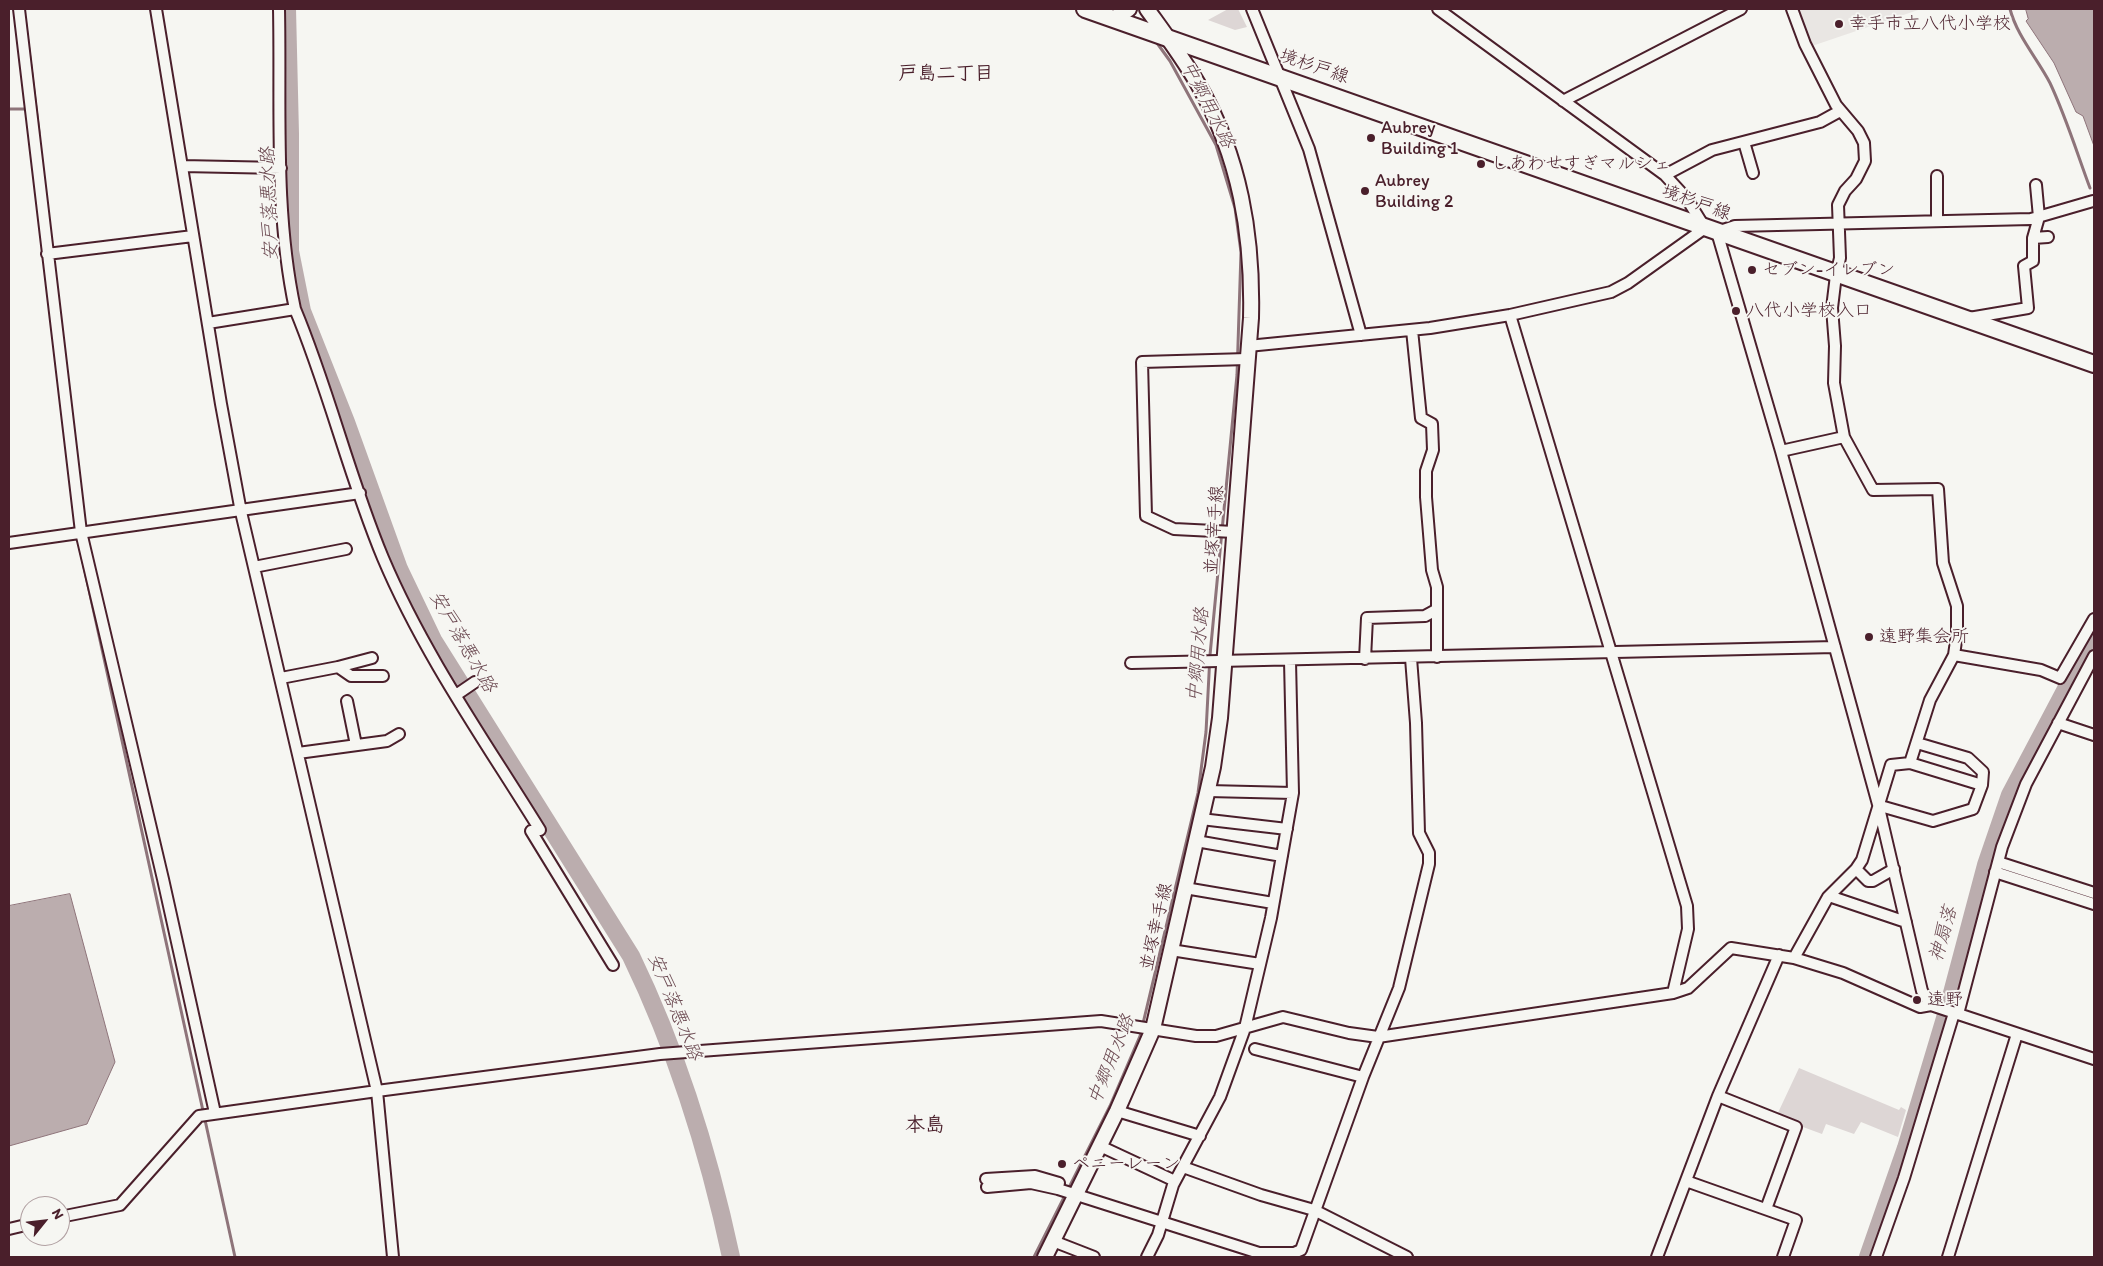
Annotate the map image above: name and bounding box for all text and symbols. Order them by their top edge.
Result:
place label: 幸手市立八代小学校 [1849,13,2011,35]
marker: 幸手市立八代小学校 [1833,18,1845,30]
street label: 境杉戸線 [1276,45,1352,89]
water label: 中郷用水路 [1175,58,1239,152]
district label: 戸島二丁目 [899,63,993,85]
place label: Aubrey Building 1 [1381,117,1458,160]
marker: Aubrey Building 1 [1365,132,1377,144]
water label: 安戸落悪水路 [257,147,283,261]
place label: しあわせすぎマルシェ [1491,153,1671,175]
marker: しあわせすぎマルシェ [1475,158,1487,170]
place label: Aubrey Building 2 [1375,170,1453,212]
street label: 境杉戸線 [1658,181,1734,225]
marker: Aubrey Building 2 [1359,185,1371,197]
place label: セブン-イレブン [1762,259,1895,281]
marker: セブン-イレブン [1746,264,1758,276]
place label: 八代小学校入口 [1746,300,1872,322]
marker: 八代小学校入口 [1730,305,1742,317]
street label: 並塚幸手線 [1201,484,1229,576]
water label: 安戸落悪水路 [424,587,500,697]
water label: 中郷用水路 [1184,607,1214,703]
place label: 遠野集会所 [1879,626,1969,648]
marker: 遠野集会所 [1863,631,1875,643]
street label: 並塚幸手線 [1136,881,1178,973]
water label: 神扇落 [1925,903,1963,965]
water label: 安戸落悪水路 [642,950,706,1064]
place label: 遠野 [1927,989,1963,1011]
marker: 遠野 [1911,994,1923,1006]
water label: 中郷用水路 [1084,1012,1140,1108]
district label: 本島 [905,1114,945,1138]
place label: ペニーレーン [1072,1153,1180,1175]
marker: ペニーレーン [1056,1158,1068,1170]
north arrow [20,1196,70,1246]
text: N [48,1206,67,1222]

